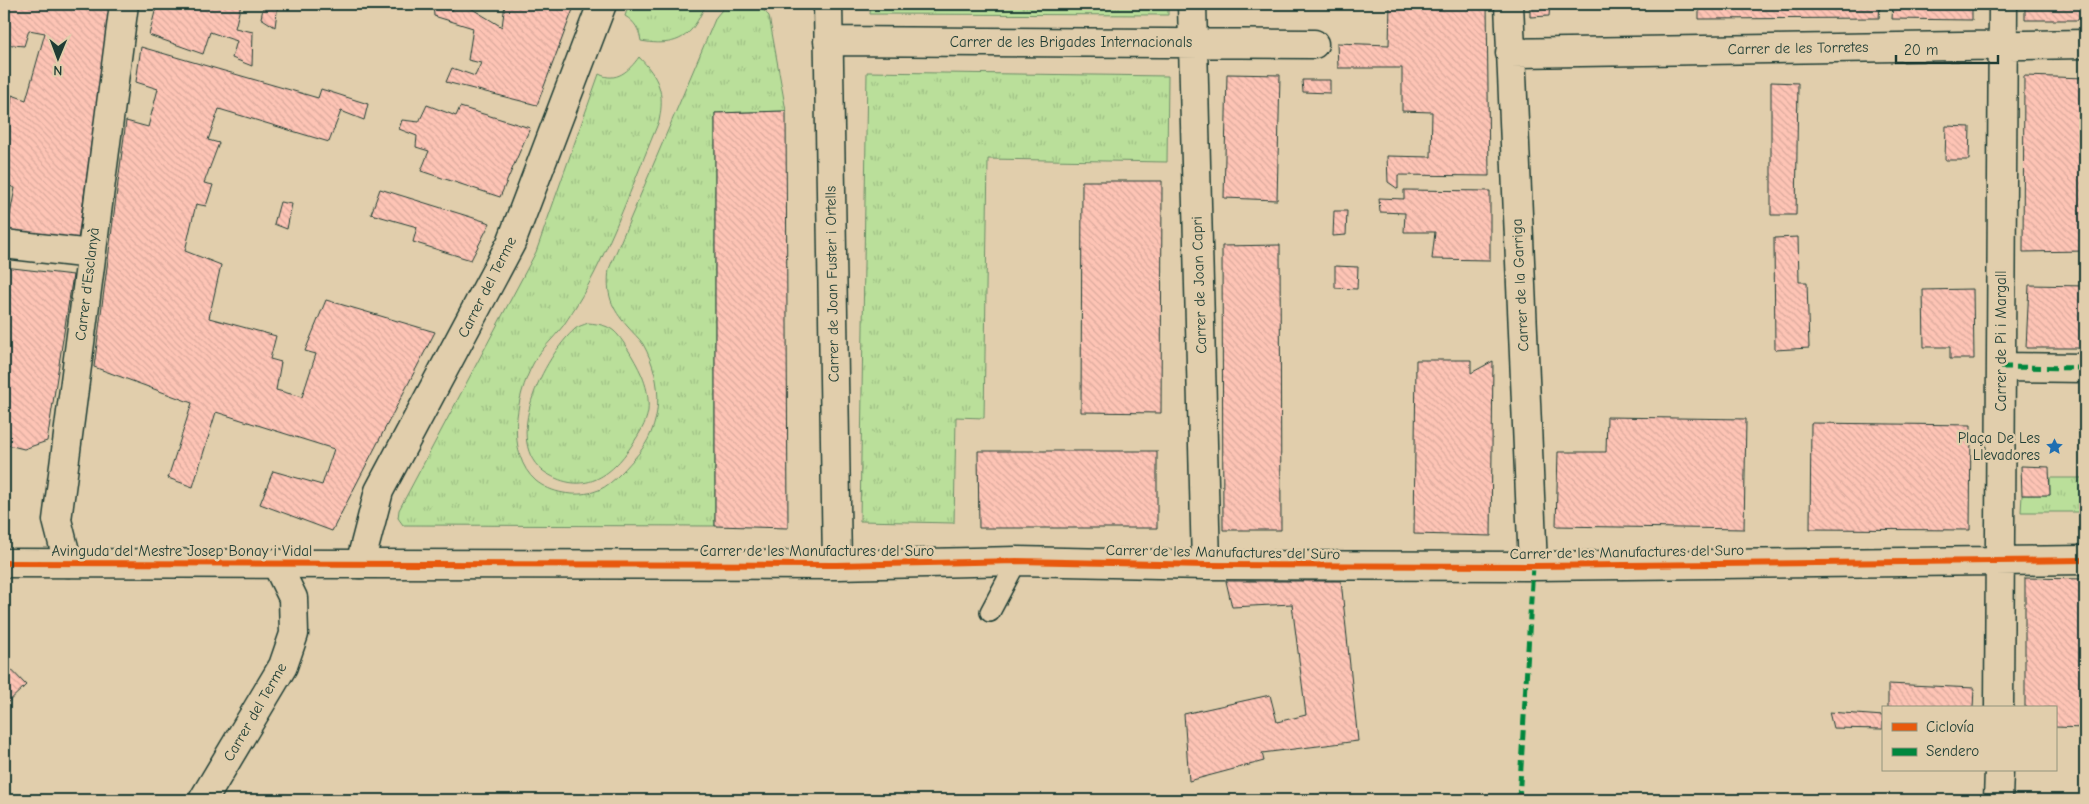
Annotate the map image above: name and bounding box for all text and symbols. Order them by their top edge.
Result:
north arrow [32,32,82,82]
scale bar [1896,32,1999,64]
street label: Carrer de les Brigades Internacionals [950,33,1192,51]
street label: Carrer de les Torretes [1728,38,1868,58]
text: 20 m [1904,41,1938,59]
text: N [53,62,62,79]
street label: Carrer de Joan Fuster i Ortells [821,186,843,382]
street label: Carrer de Joan Capri [1188,216,1210,354]
street label: Carrer de la Garriga [1508,218,1532,352]
street label: Carrer d'Esclanyà [71,226,103,342]
street label: Carrer del Terme [454,233,520,340]
street label: Carrer de Pi i Margall [1992,271,2010,411]
place label: Plaça De Les Llevadores [1958,429,2040,464]
place icon: Plaça De Les Llevadores [2044,437,2064,457]
street label: Carrer de les Manufactures del Suro [1106,541,1340,563]
street label: Carrer de les Manufactures del Suro [1510,541,1744,563]
street label: Avinguda del Mestre Josep Bonay i Vidal [52,542,312,560]
street label: Carrer de les Manufactures del Suro [700,542,934,560]
street label: Carrer del Terme [219,659,291,764]
legend [1882,706,2056,772]
text: Ciclovía [1926,718,1974,736]
text: Sendero [1926,742,1979,760]

